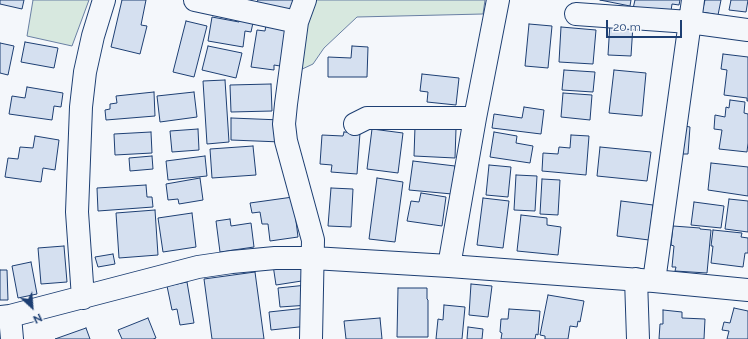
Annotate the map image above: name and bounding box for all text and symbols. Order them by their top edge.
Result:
scale bar [608,12,684,38]
text: 20 m [613,20,641,34]
north arrow [12,287,52,327]
text: N [31,311,44,326]

